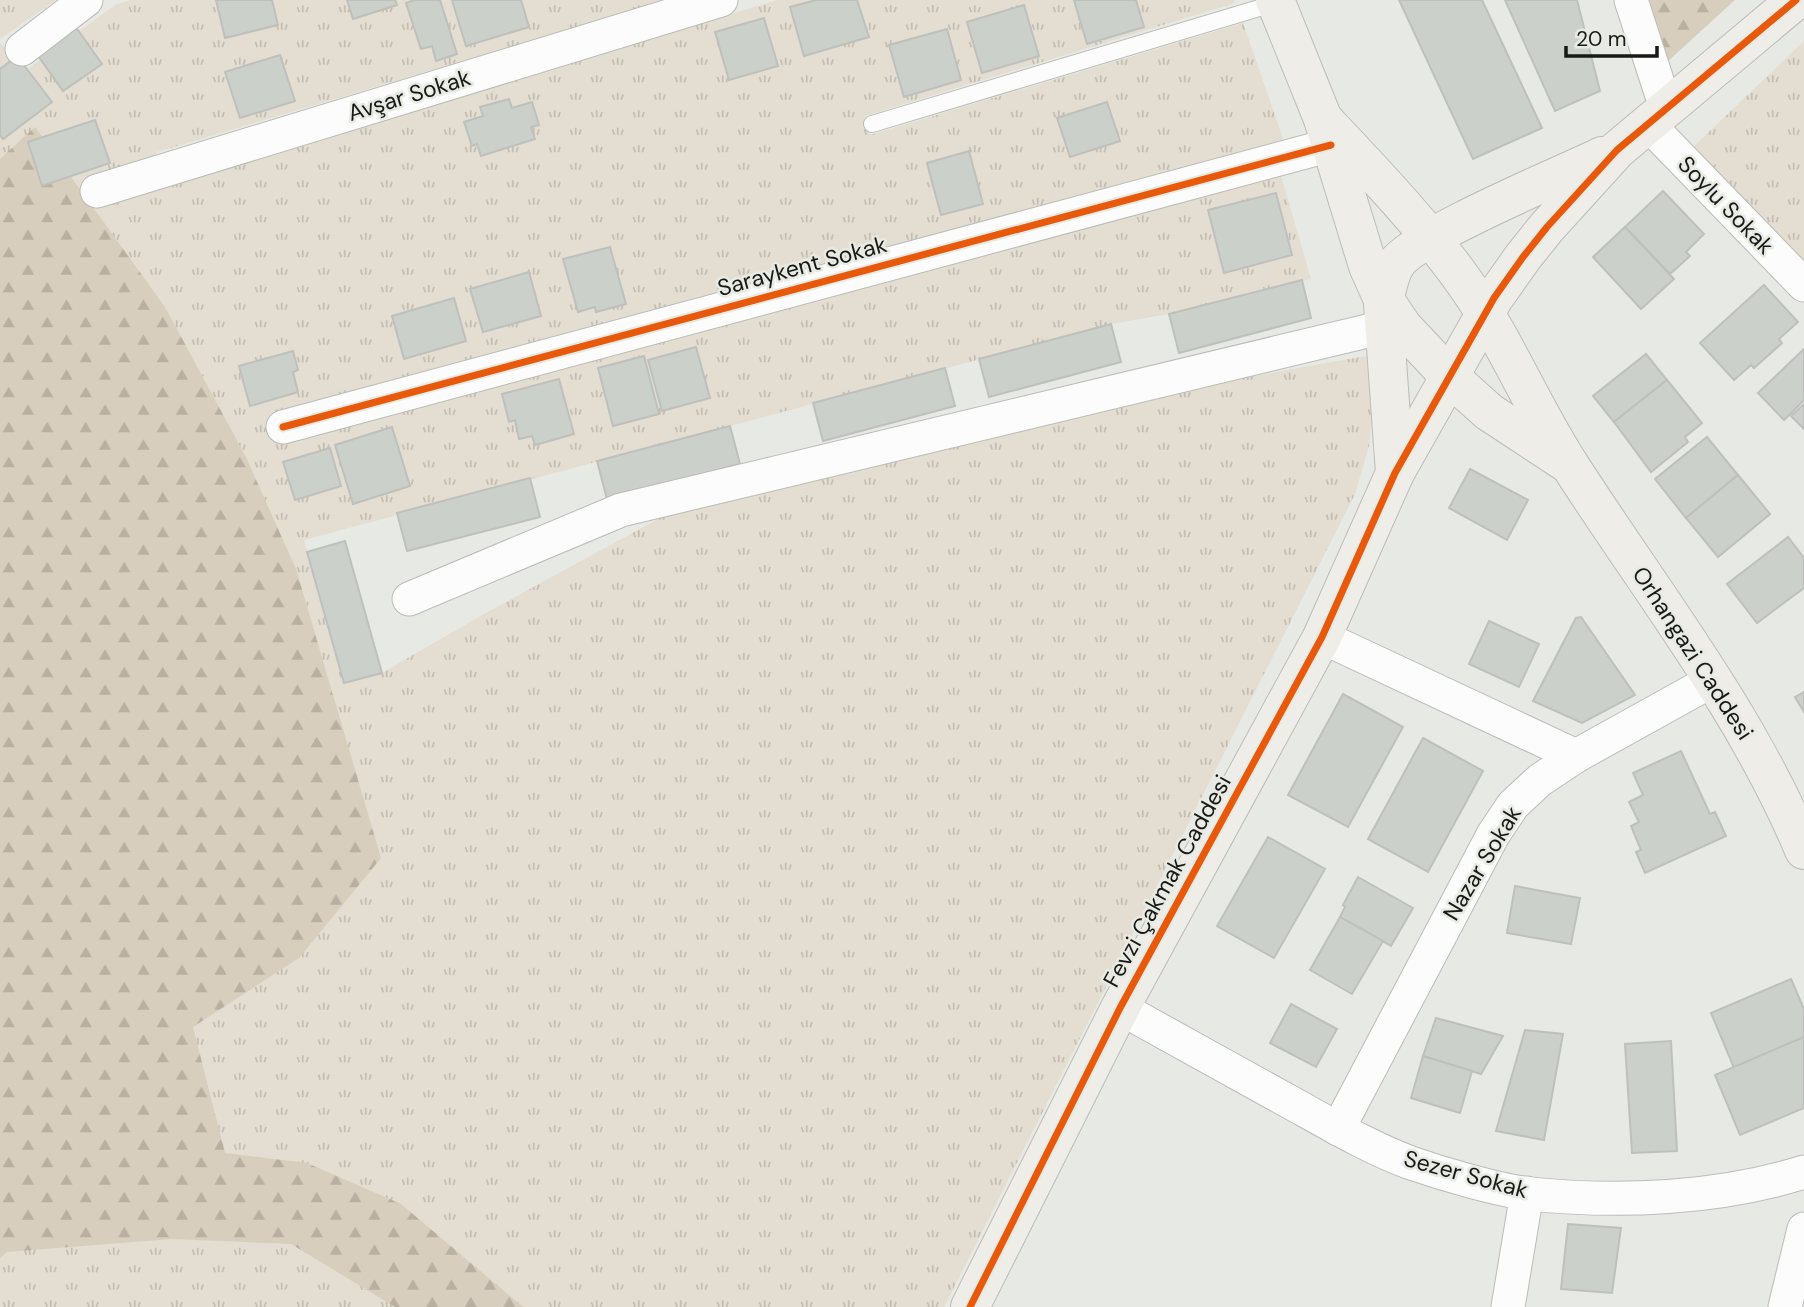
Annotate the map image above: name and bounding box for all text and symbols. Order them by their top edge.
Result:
scale bar [1566,14,1657,58]
text: 20 m [1576,25,1627,53]
street label: Avşar Sokak [344,62,474,128]
street label: Soylu Sokak [1671,149,1781,261]
street label: Saraykent Sokak [714,229,890,303]
street label: Orhangazi Caddesi [1626,561,1760,745]
street label: Fevzi Çakmak Caddesi [1096,770,1238,992]
street label: Nazar Sokak [1436,800,1528,926]
street label: Sezer Sokak [1401,1143,1532,1205]

